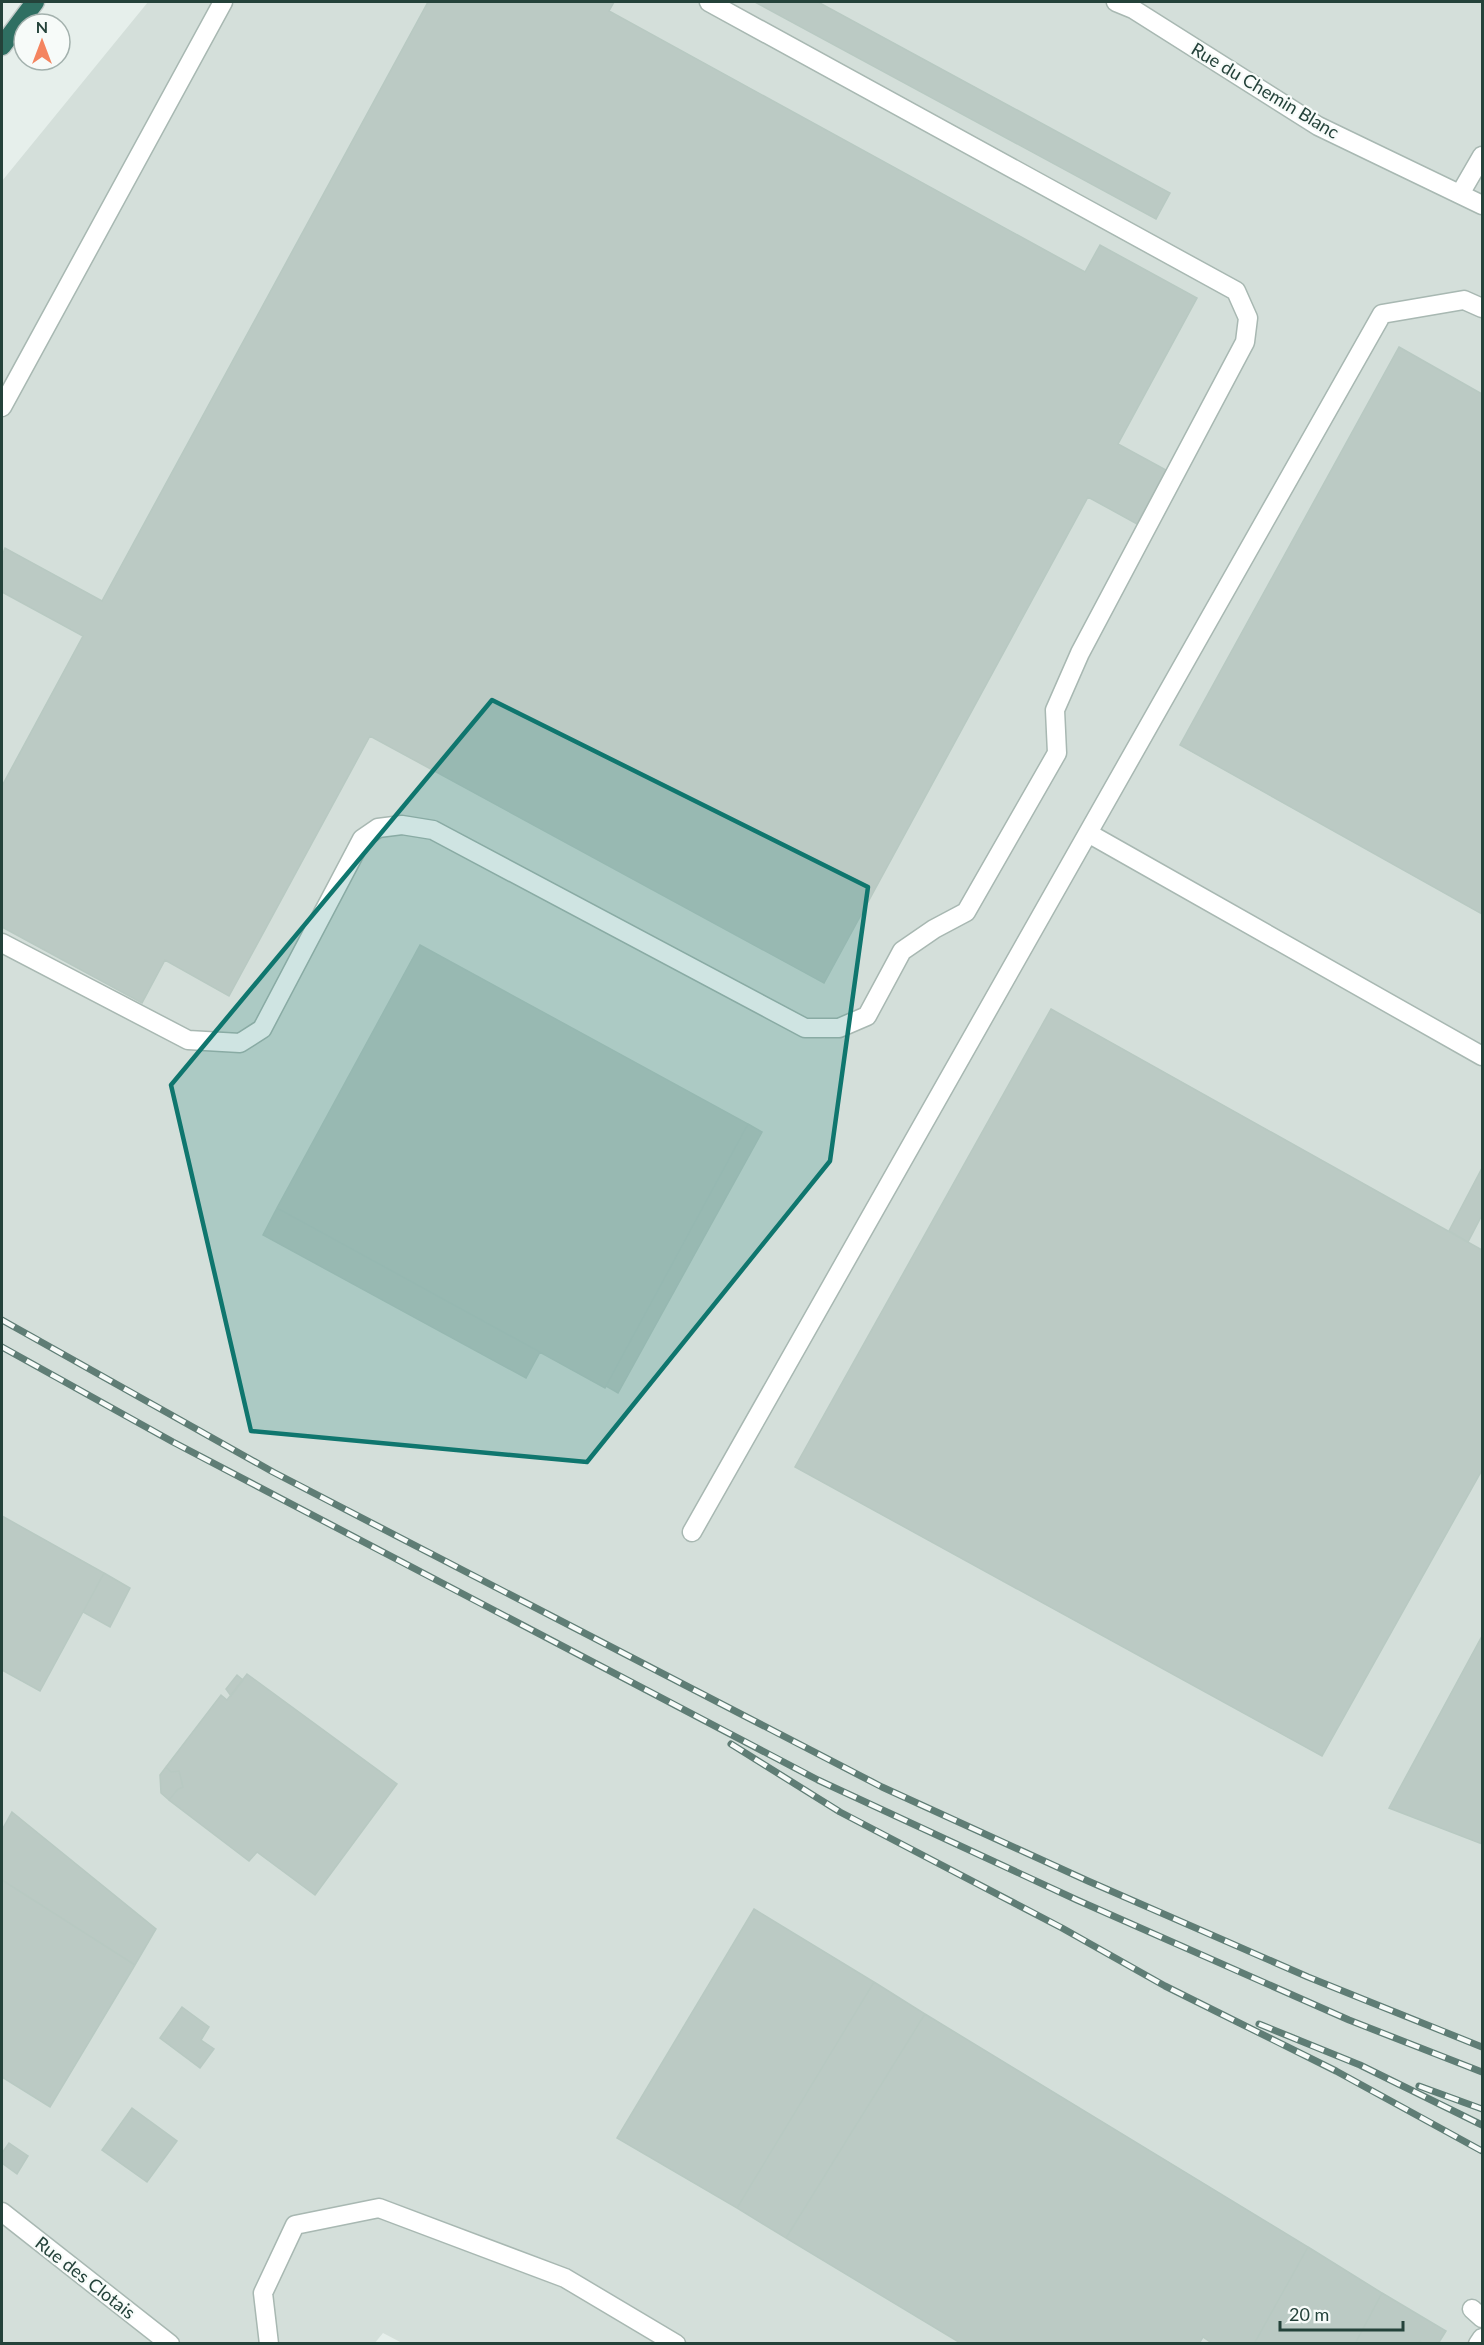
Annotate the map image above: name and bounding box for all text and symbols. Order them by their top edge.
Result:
north arrow [12,12,72,72]
text: N [36,17,48,36]
street label: Rue du Chemin Blanc [1188,37,1344,143]
street label: Rue des Clotais [31,2231,140,2323]
scale bar [1280,2294,1403,2332]
text: 20 m [1289,2303,1329,2325]

